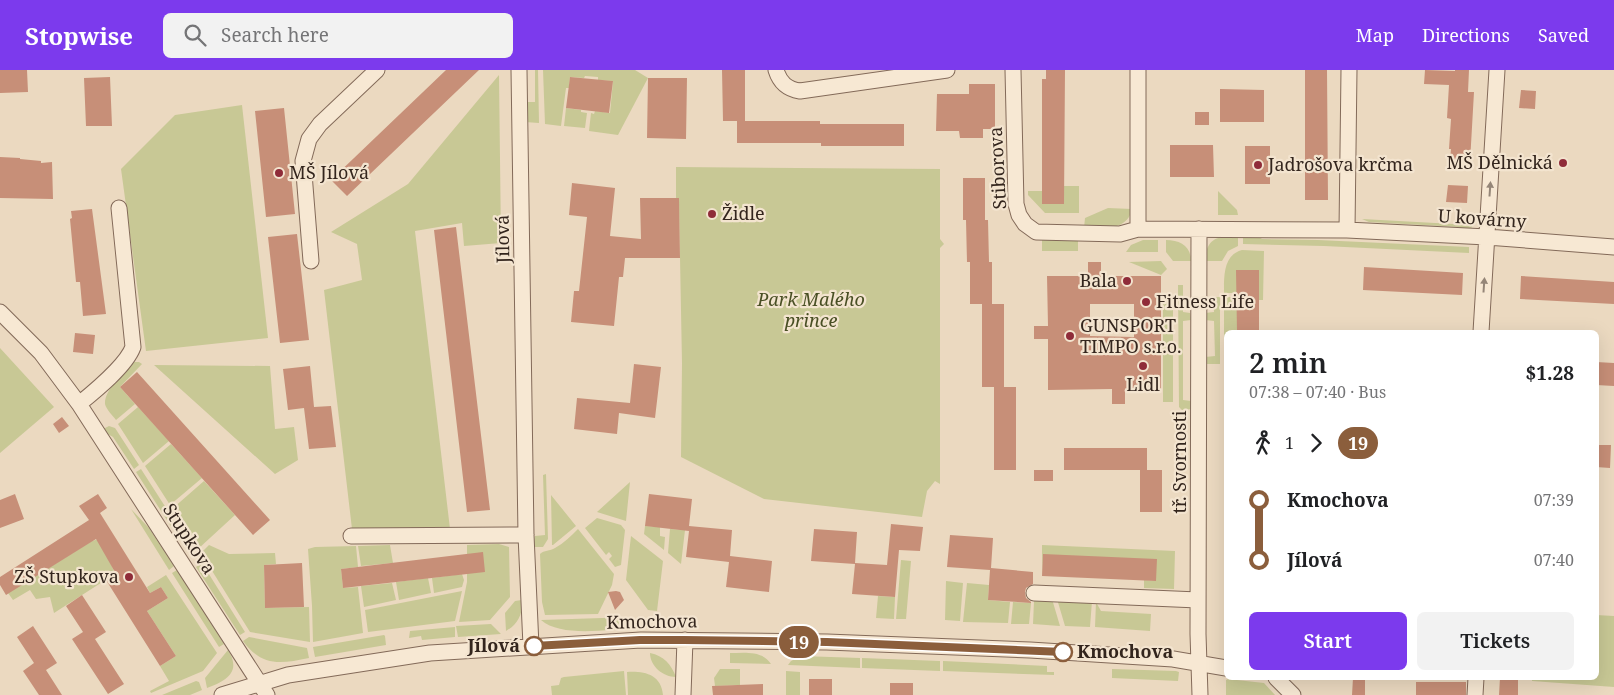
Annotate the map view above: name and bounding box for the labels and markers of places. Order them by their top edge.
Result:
place label: MŠ Dělnická [1446,150,1553,174]
place label: Jadrošova krčma [1267,152,1413,176]
marker: MŠ Dělnická [1557,157,1569,169]
marker: Jadrošova krčma [1252,159,1264,171]
place label: MŠ Jílová [289,160,369,184]
marker: MŠ Jílová [273,167,285,179]
place label: Židle [722,201,765,225]
marker: Židle [706,208,718,220]
place label: Bala [1079,268,1117,292]
marker: Bala [1121,275,1133,287]
place label: Fitness Life [1156,289,1254,313]
marker: Fitness Life [1140,296,1152,308]
place label: GUNSPORT TIMPO s.r.o. [1080,313,1182,358]
marker: GUNSPORT TIMPO s.r.o. [1064,330,1076,342]
marker: Lidl [1137,360,1149,372]
place label: Lidl [1126,372,1160,396]
place label: ZŠ Stupkova [14,564,119,588]
marker: ZŠ Stupkova [123,571,135,583]
place label: Jílová [466,633,520,657]
marker: Jílová [524,636,544,656]
place label: Kmochova [1077,639,1173,663]
marker: Kmochova [1053,642,1073,662]

